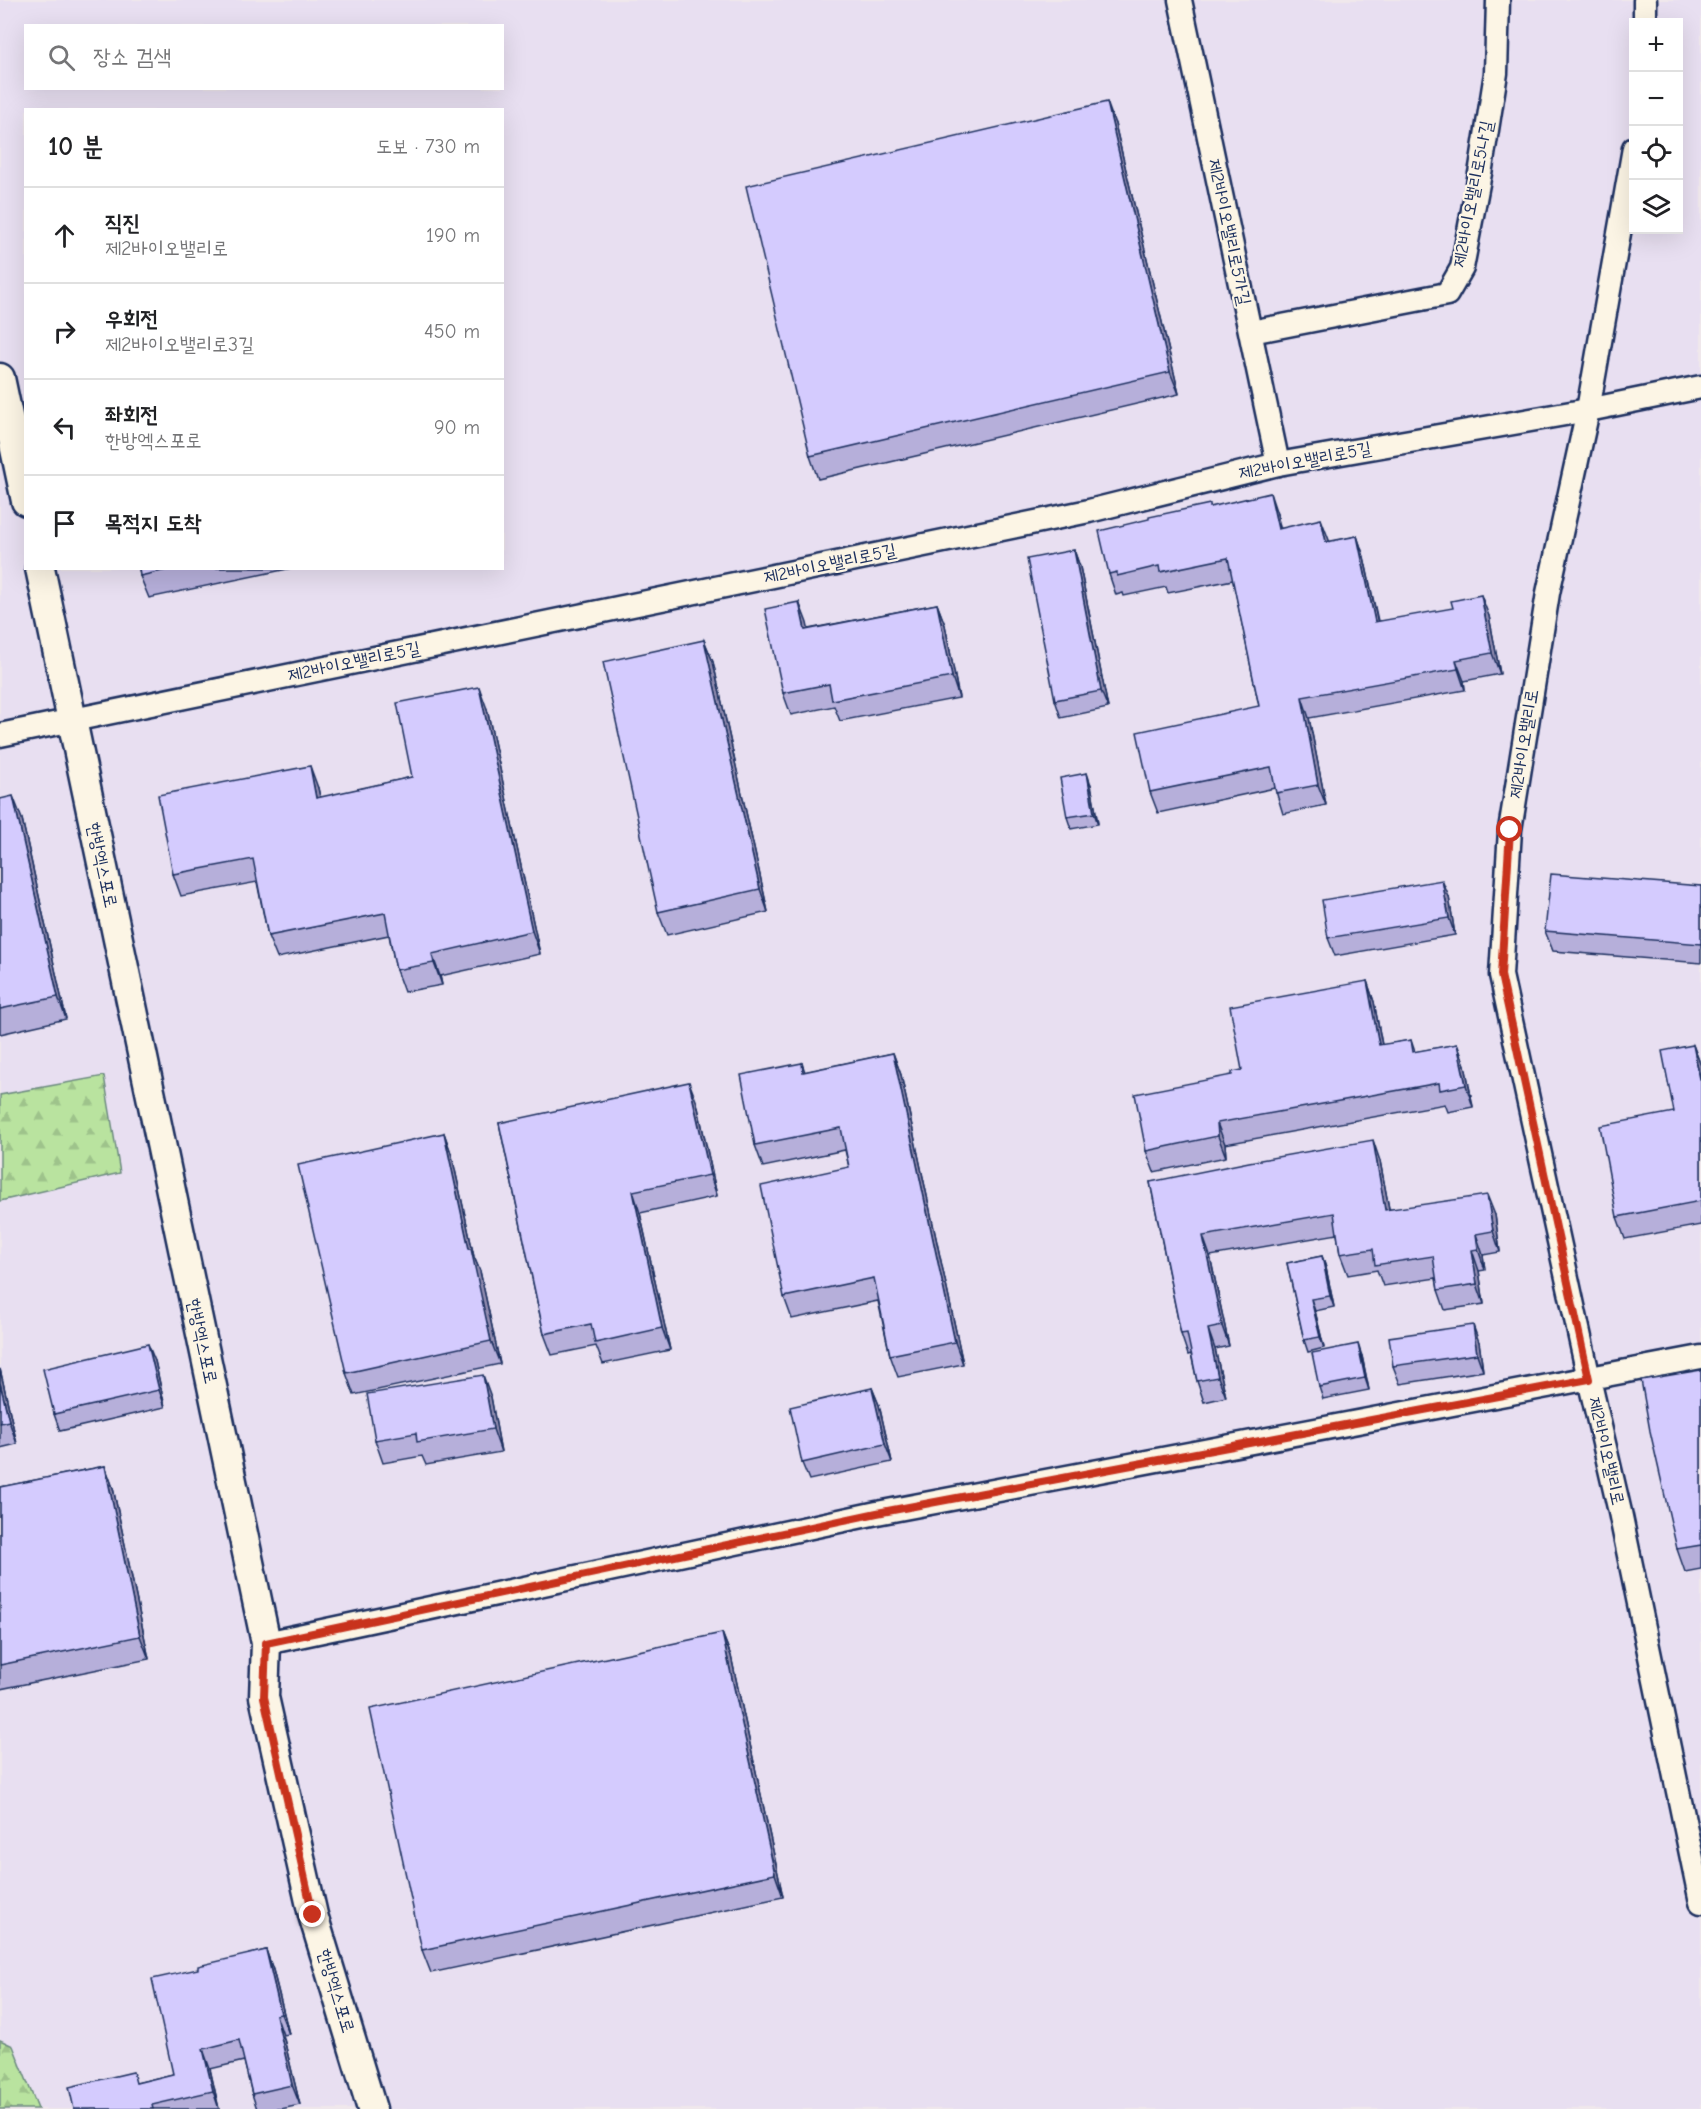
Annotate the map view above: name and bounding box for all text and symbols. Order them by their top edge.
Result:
map controls [1629,18,1683,234]
button: + [1629,18,1683,72]
search box [24,24,504,90]
icon: search [45,41,78,74]
text: 장소 검색 [93,44,171,70]
button: − [1629,72,1683,126]
street label: 제2바이오밸리로5나길 [1448,118,1498,269]
button: locate [1629,126,1683,180]
text: 10 분 [48,132,103,162]
text: 도보 · 730 m [376,135,480,158]
street label: 제2바이오밸리로5가길 [1203,157,1255,308]
button: layers [1629,180,1683,234]
text: 직진 [105,210,140,236]
icon: ahead [48,219,81,252]
text: 190 m [426,224,480,247]
text: 제2바이오밸리로 [105,237,228,260]
text: 우회전 [105,306,158,332]
icon: right [48,315,81,348]
text: 450 m [424,320,480,343]
text: 제2바이오밸리로3길 [105,333,254,356]
text: 좌회전 [105,402,158,428]
icon: left [48,411,81,444]
text: 90 m [434,416,480,439]
text: 한방엑스포로 [105,429,202,452]
street label: 제2바이오밸리로5길 [1237,438,1374,484]
icon: arrive [48,507,81,540]
text: 목적지 도착 [105,510,201,536]
street label: 제2바이오밸리로5길 [762,540,899,588]
street label: 제2바이오밸리로5길 [286,638,423,686]
street label: 제2바이오밸리로 [1505,688,1543,800]
route start [1496,816,1522,842]
street label: 한방엑스포로 [83,820,121,910]
street label: 한방엑스포로 [183,1296,221,1386]
street label: 제2바이오밸리로 [1583,1395,1629,1507]
route end [299,1901,325,1927]
street label: 한방엑스포로 [313,1946,359,2036]

